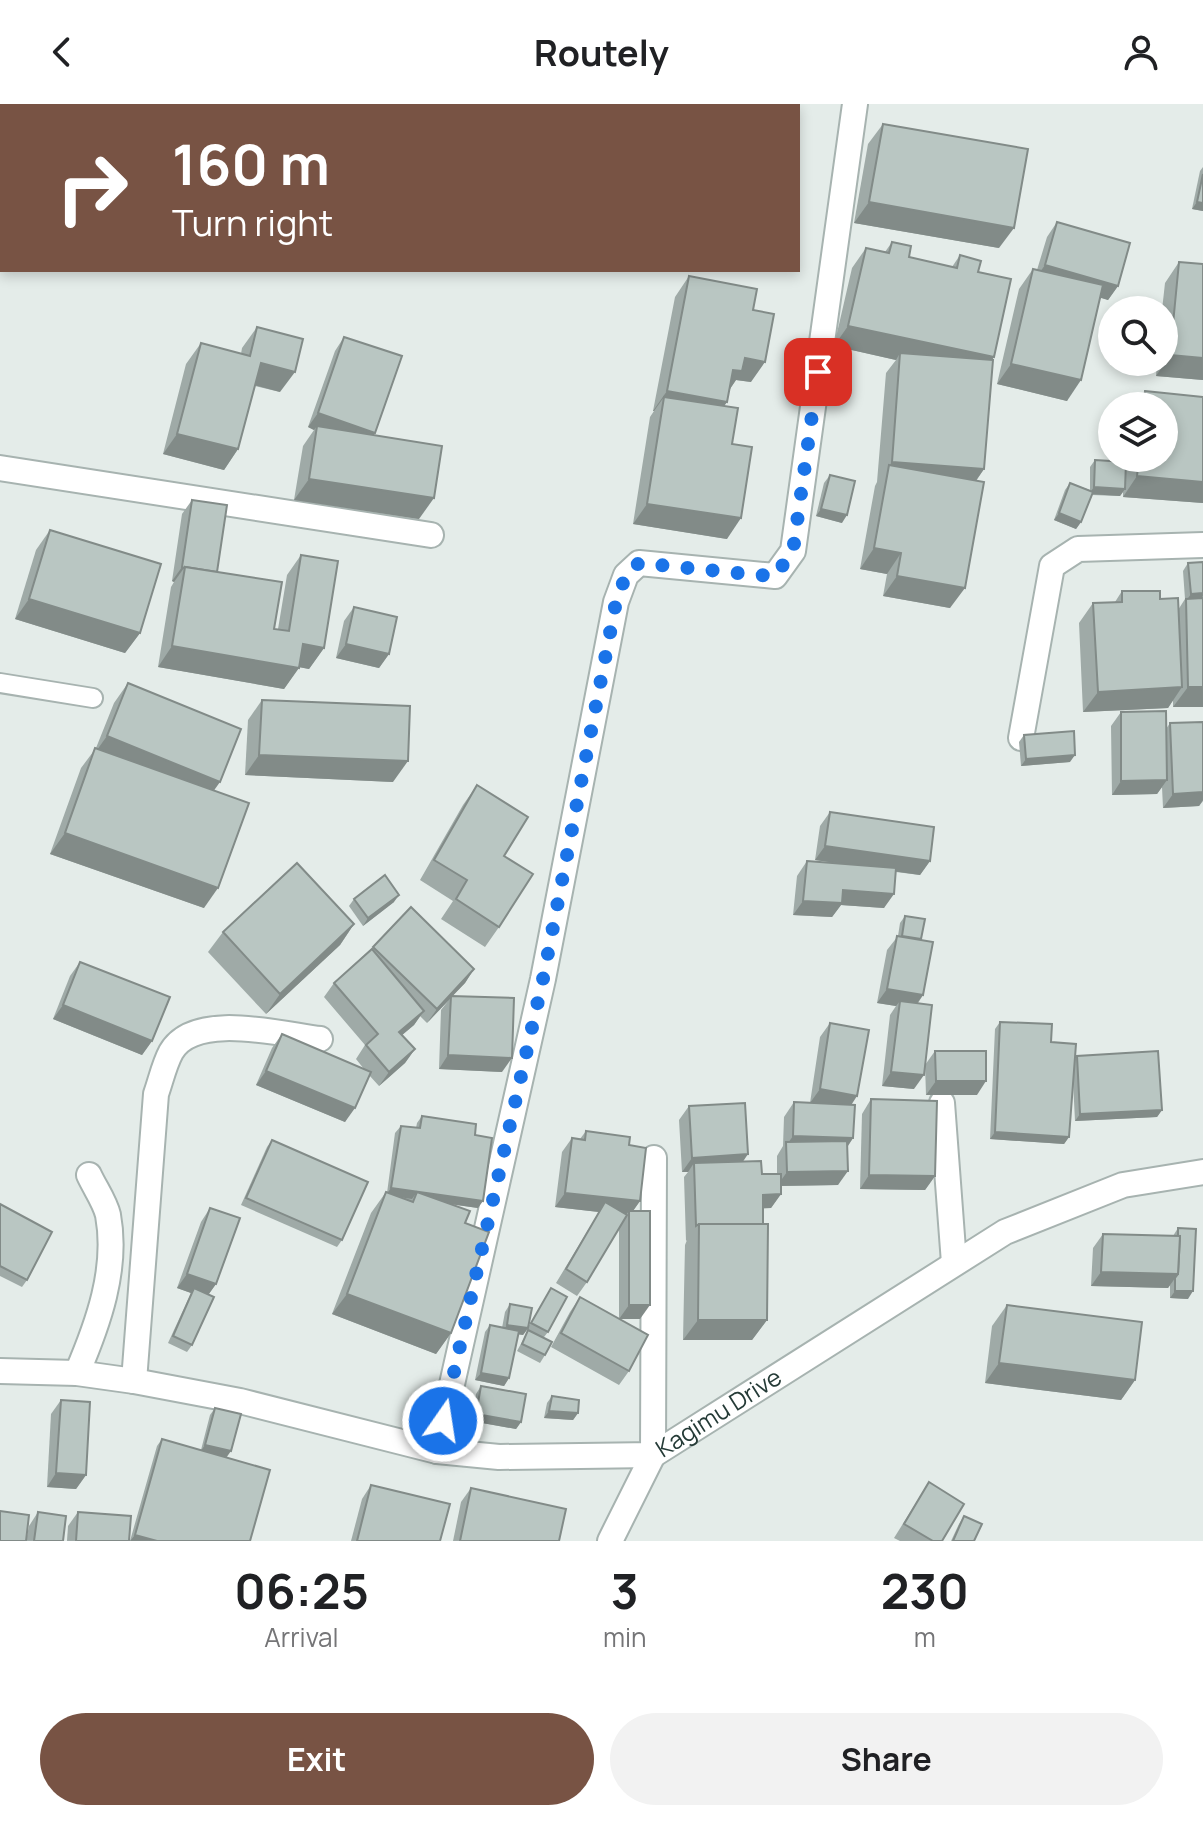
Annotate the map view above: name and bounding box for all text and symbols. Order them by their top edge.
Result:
text: Routely [534,28,669,77]
icon: back [40,30,84,74]
icon: person [1119,30,1163,74]
text: 160 m [172,125,330,202]
icon: right [40,136,144,240]
text: Turn right [172,198,333,247]
map controls [1098,296,1178,472]
button: search [1098,296,1178,376]
pin [784,338,852,406]
icon: arrive [796,350,840,394]
button: layers [1098,392,1178,472]
street label: Kagimu Drive [649,1360,787,1464]
position arrow [401,1379,485,1463]
text: 06:25 [234,1558,369,1623]
text: 3 [611,1558,639,1623]
text: 230 [881,1558,969,1623]
text: Arrival [264,1619,339,1655]
text: min [603,1619,647,1655]
text: m [914,1619,936,1655]
button: Exit [40,1713,594,1805]
button: Share [610,1713,1163,1805]

